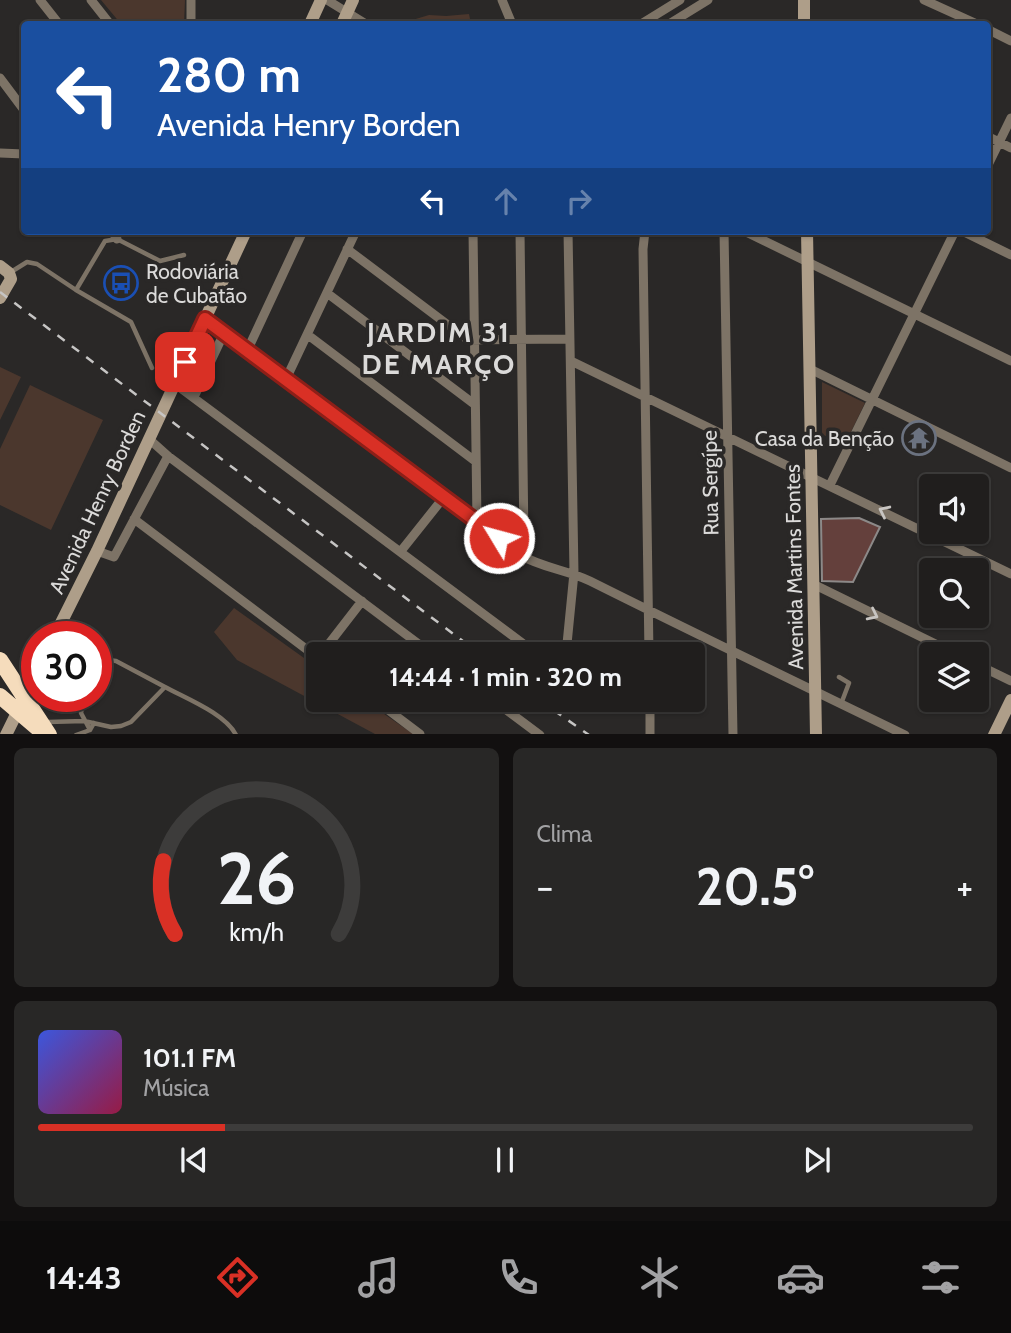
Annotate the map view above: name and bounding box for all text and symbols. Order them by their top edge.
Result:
text: 280 m [157,45,301,104]
icon: left [42,49,133,140]
text: Avenida Henry Borden [157,105,461,144]
icon: left [414,182,452,220]
icon: ahead [487,182,525,220]
icon: right [560,182,598,220]
place label: Rodoviária de Cubatão [146,259,247,308]
bus stop icon: Rodoviária de Cubatão [102,264,140,302]
district label: JARDIM 31 DE MARÇO [362,315,516,381]
pin [155,332,215,392]
icon: arrive [166,343,204,381]
street label: Avenida Henry Borden [44,406,150,598]
temple icon: Casa da Benção [900,419,938,457]
place label: Casa da Benção [755,426,894,451]
street label: Rua Sergípe [697,430,723,536]
street label: Avenida Martins Fontes [780,464,808,670]
map controls [919,474,989,712]
button: sound [919,474,989,544]
position arrow [462,501,536,575]
one-way arrow [879,505,891,519]
button: search [919,558,989,628]
one-way arrow [866,607,878,621]
speed limit sign: 30 [21,621,112,712]
button: layers [919,642,989,712]
text: 14:44 · 1 min · 320 m [389,661,622,693]
text: Clima [537,820,592,848]
text: 26 [217,834,296,922]
text: 20.5° [696,855,814,918]
text: − [537,863,553,910]
text: + [956,863,973,910]
text: km/h [229,916,284,946]
text: 101.1 FM [143,1042,236,1074]
text: Música [143,1074,209,1102]
icon: previous [175,1141,213,1179]
icon: pause [486,1141,524,1179]
icon: next [798,1141,836,1179]
icon: directions [213,1253,262,1302]
icon: music [354,1253,403,1302]
icon: phone [494,1253,543,1302]
icon: climate [635,1253,684,1302]
icon: car [776,1253,825,1302]
icon: filters [916,1253,965,1302]
text: 14:43 [46,1258,122,1297]

